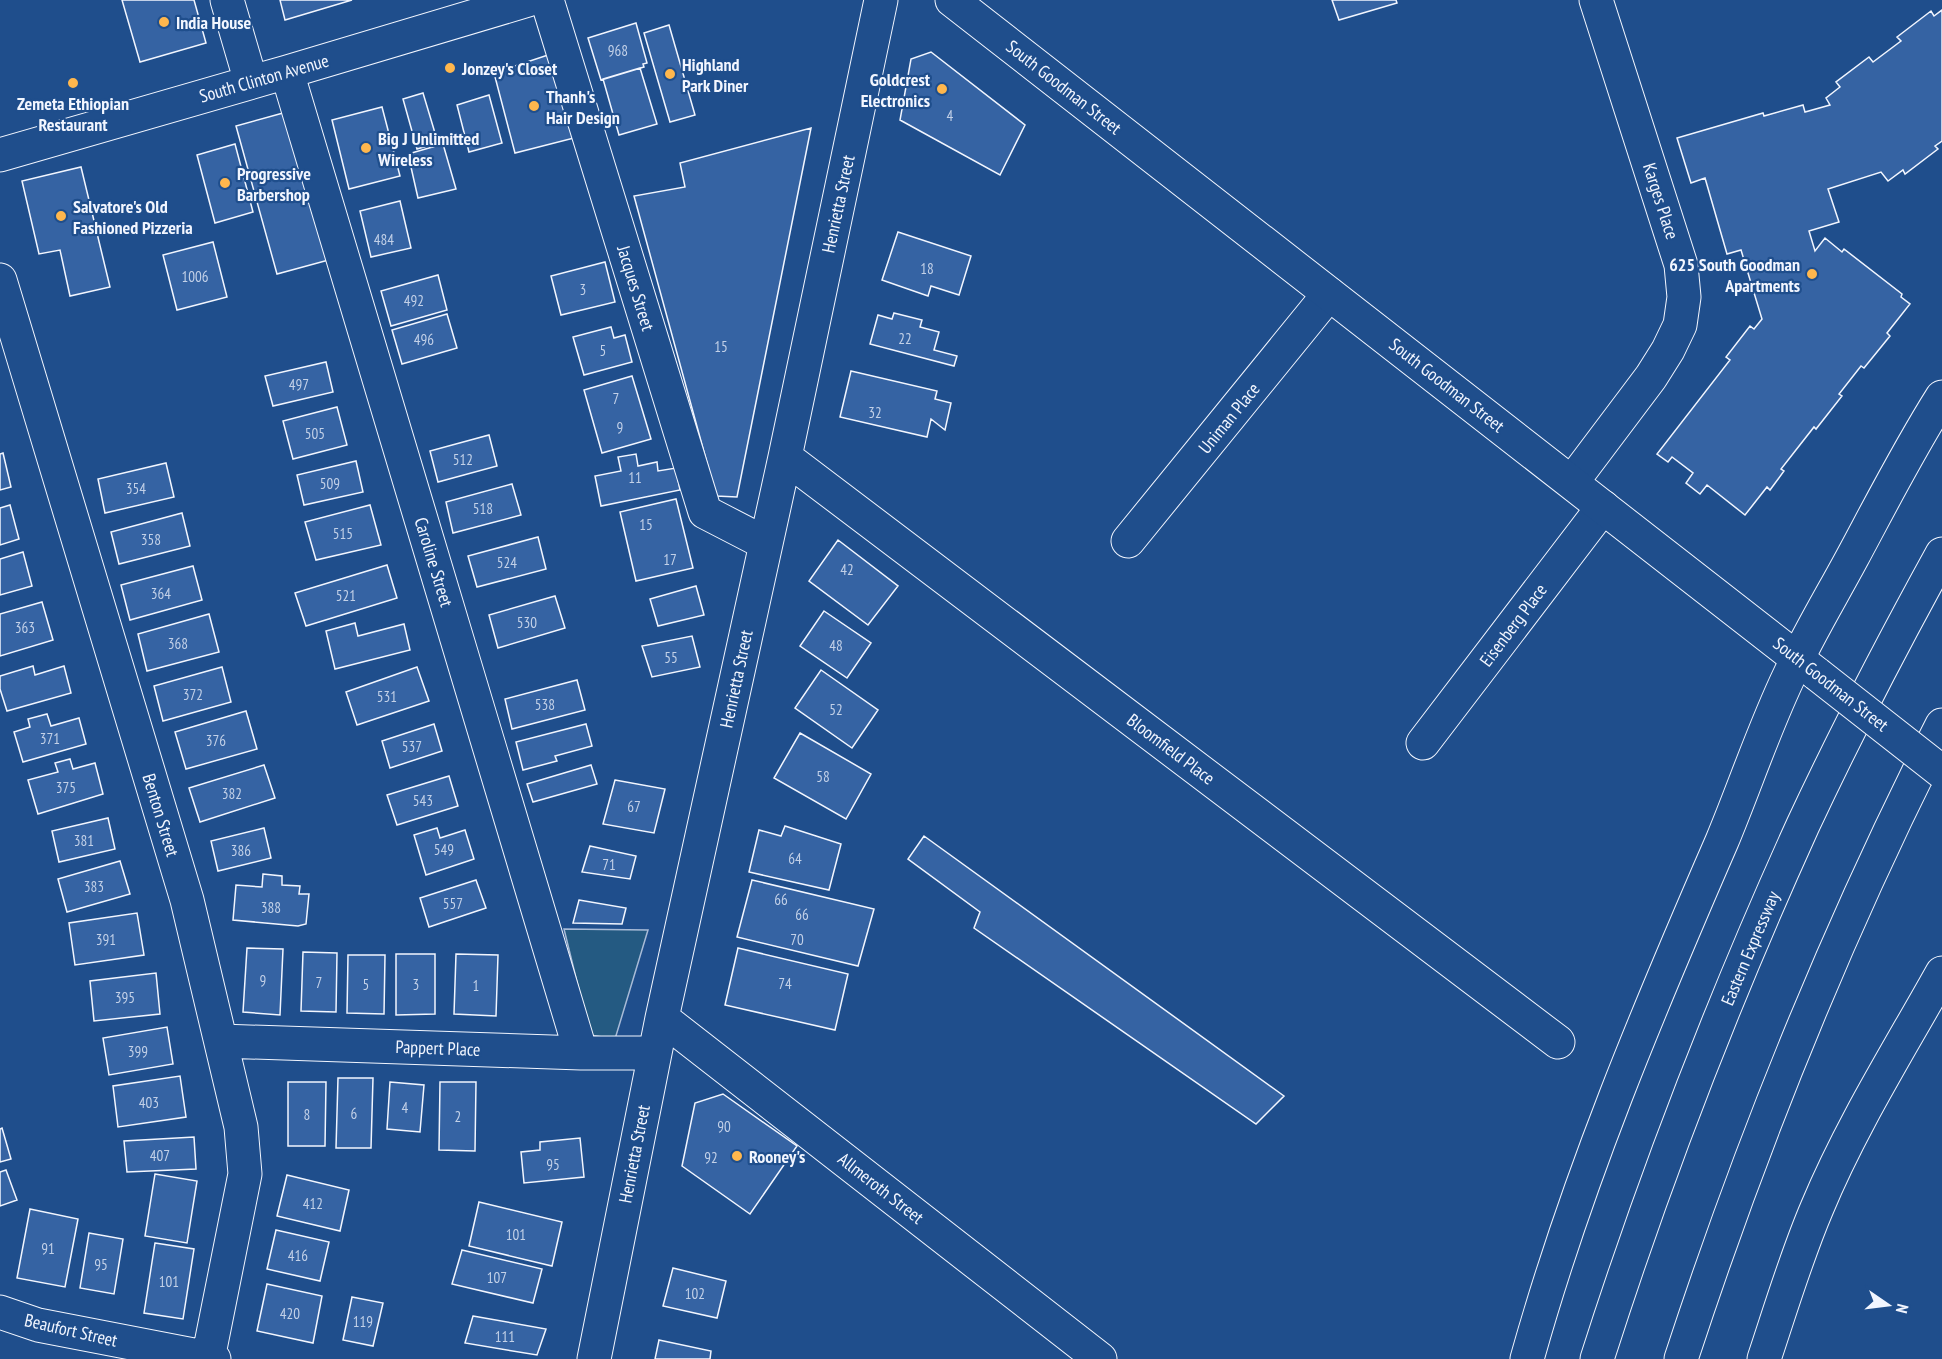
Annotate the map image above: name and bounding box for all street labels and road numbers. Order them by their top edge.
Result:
street label: South Goodman Street [1002,35,1126,139]
street label: South Clinton Avenue [197,49,331,107]
street label: Henrietta Street [816,153,860,255]
street label: Karges Place [1638,160,1684,242]
street label: Jacques Street [612,242,660,333]
street label: South Goodman Street [1385,333,1509,437]
street label: Uniman Place [1193,378,1265,458]
street label: Caroline Street [409,514,459,610]
street label: Eisenberg Place [1474,579,1552,671]
street label: Henrietta Street [714,628,758,730]
street label: South Goodman Street [1769,632,1893,736]
street label: Bloomfield Place [1123,708,1219,790]
street label: Benton Street [138,771,184,859]
street label: Eastern Expressway [1716,887,1785,1009]
street label: Pappert Place [395,1035,481,1061]
street label: Henrietta Street [613,1103,655,1205]
street label: Allmeroth Street [833,1147,929,1229]
street label: Beaufort Street [22,1308,120,1352]

